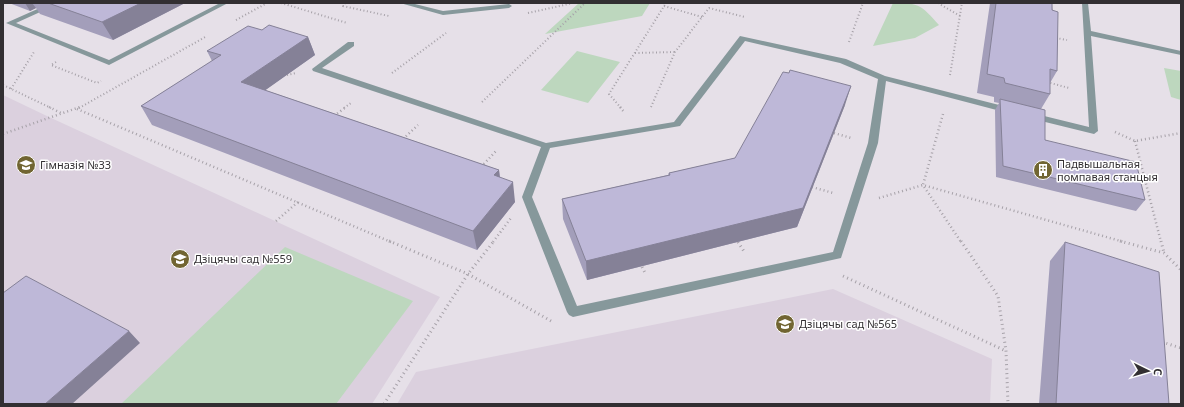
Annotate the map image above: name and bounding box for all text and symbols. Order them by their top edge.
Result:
school or university icon: Гімназія №33 [15,154,37,176]
place label: Падвышальная помпавая станцыя [1057,156,1158,184]
place label: Гімназія №33 [40,157,111,172]
building icon: Падвышальная помпавая станцыя [1032,159,1054,181]
school or university icon: Дзіцячы сад №559 [169,248,191,270]
place label: Дзіцячы сад №559 [194,251,292,266]
school or university icon: Дзіцячы сад №565 [774,313,796,335]
place label: Дзіцячы сад №565 [799,316,897,331]
north arrow [1128,351,1168,391]
text: С [1151,368,1166,376]

